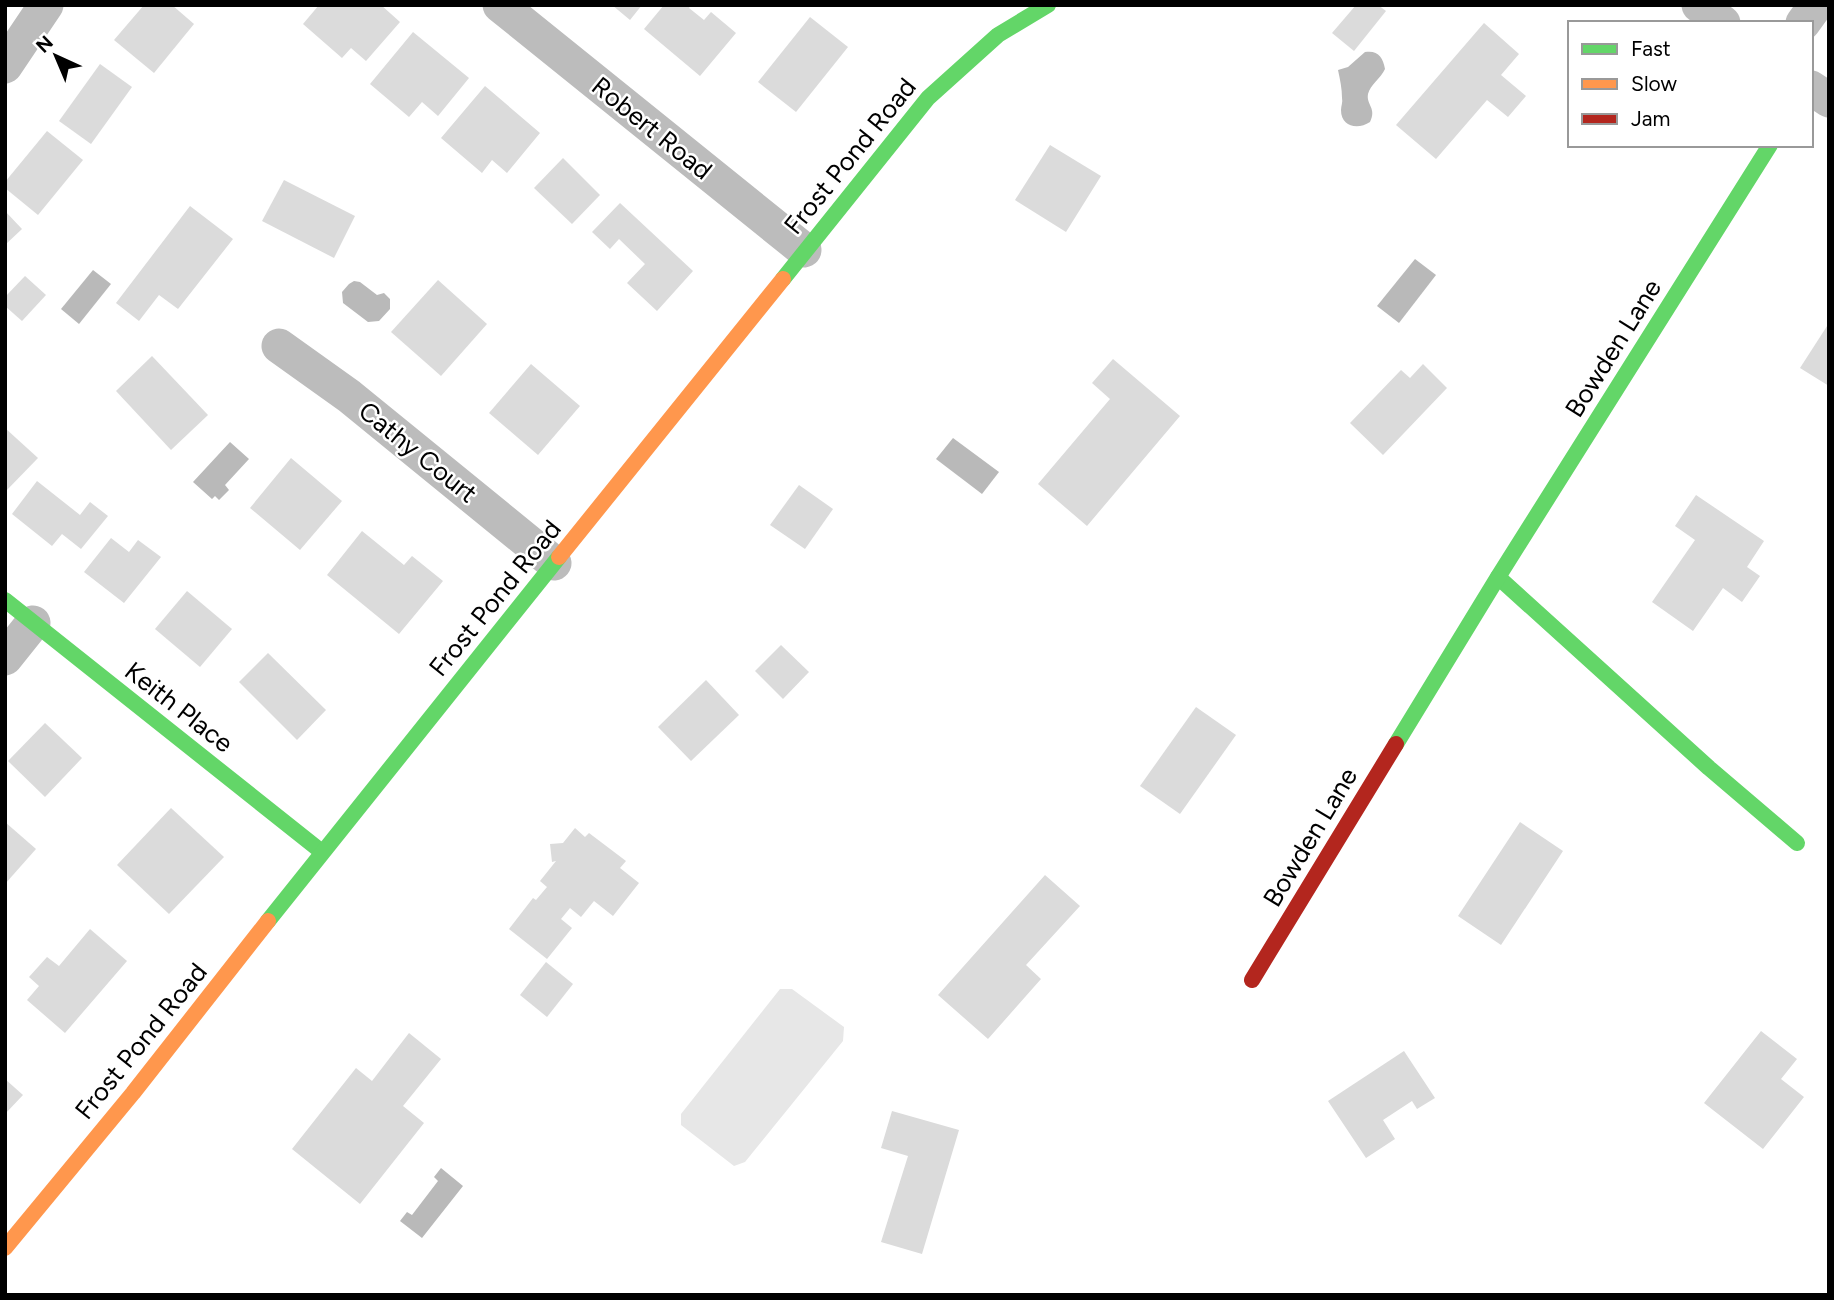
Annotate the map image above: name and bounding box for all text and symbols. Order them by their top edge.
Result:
north arrow [21,21,91,91]
legend [1568,21,1813,147]
text: N [31,31,58,58]
text: Fast [1631,36,1671,61]
street label: Robert Road [585,70,719,186]
street label: Frost Pond Road [777,71,923,241]
text: Slow [1631,71,1677,96]
text: Jam [1631,106,1670,131]
street label: Bowden Lane [1558,273,1668,423]
street label: Cathy Court [352,395,484,510]
street label: Frost Pond Road [422,513,568,683]
street label: Keith Place [118,655,240,759]
street label: Bowden Lane [1256,762,1364,912]
street label: Frost Pond Road [68,956,214,1126]

